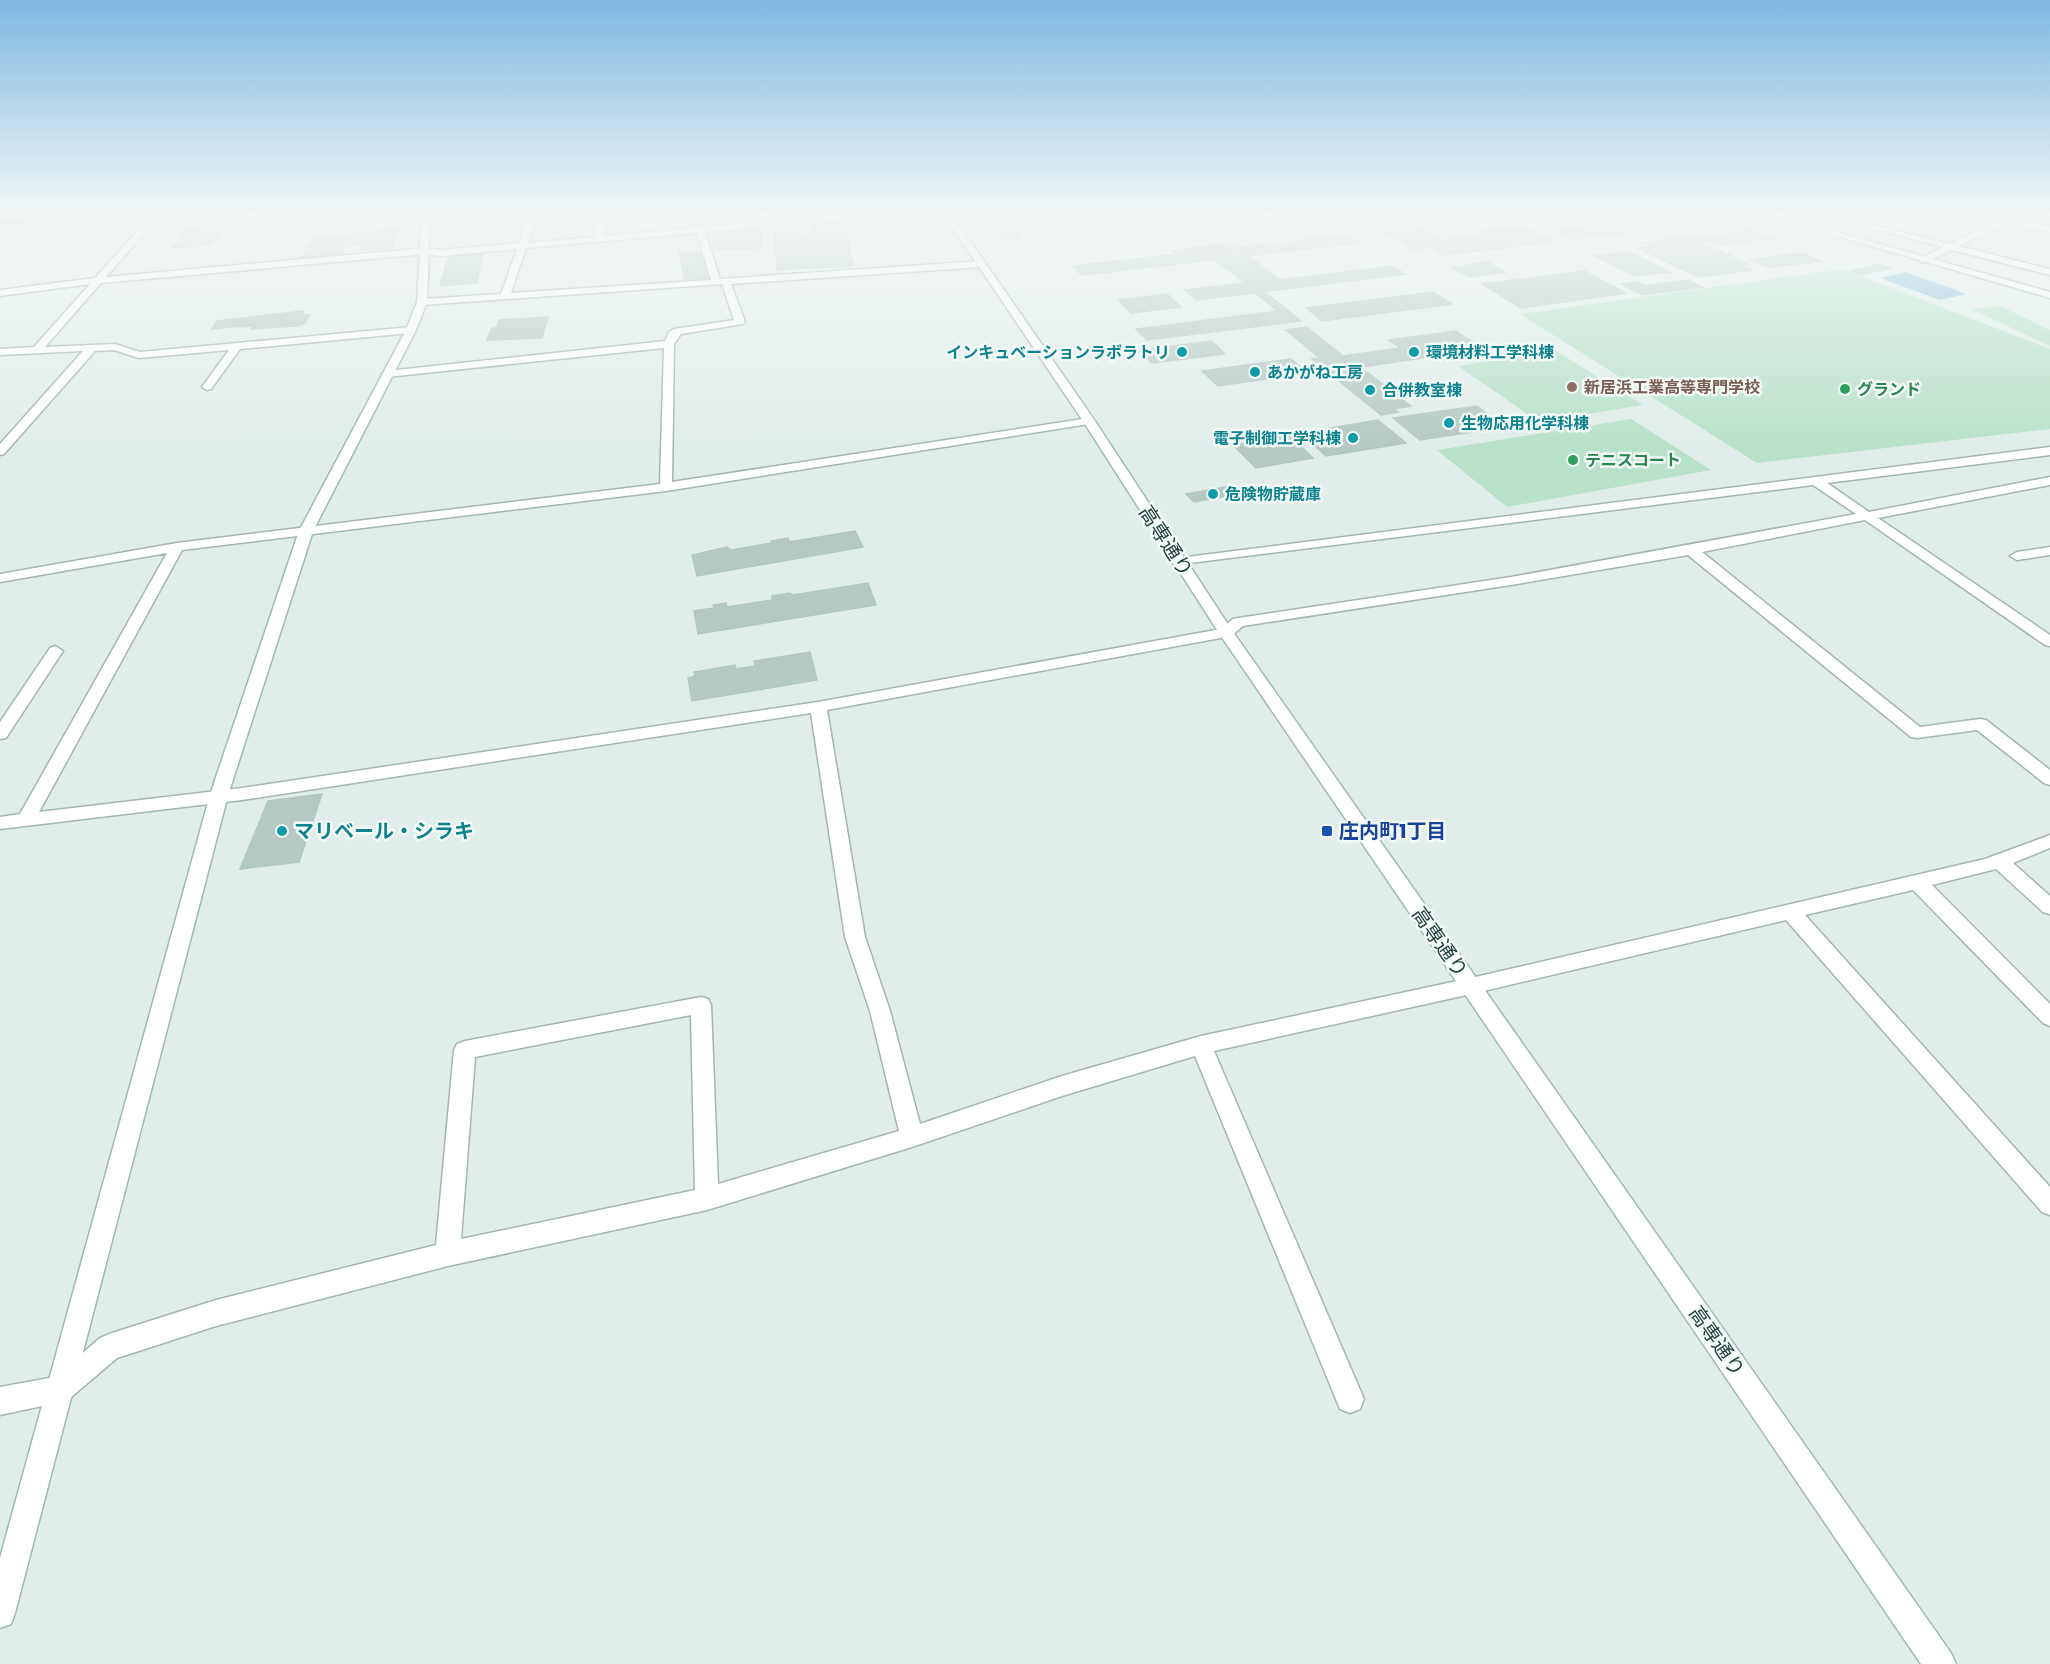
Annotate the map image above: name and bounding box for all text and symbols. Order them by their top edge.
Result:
place label: インキュベーションラボラトリ [946,341,1170,364]
place label: 環境材料工学科棟 [1426,341,1554,364]
marker: インキュベーションラボラトリ [1175,345,1189,359]
marker: 環境材料工学科棟 [1407,345,1421,359]
place label: あかがね工房 [1267,361,1363,384]
marker: あかがね工房 [1248,365,1262,379]
place label: 新居浜工業高等専門学校 [1584,376,1760,399]
place label: グランド [1857,378,1921,401]
place label: 合併教室棟 [1382,379,1462,402]
marker: 新居浜工業高等専門学校 [1565,380,1579,394]
marker: グランド [1838,382,1852,396]
marker: 合併教室棟 [1363,383,1377,397]
place label: 生物応用化学科棟 [1461,412,1589,435]
marker: 生物応用化学科棟 [1442,416,1456,430]
place label: 電子制御工学科棟 [1213,427,1341,450]
marker: 電子制御工学科棟 [1346,431,1360,445]
place label: テニスコート [1585,449,1681,472]
marker: テニスコート [1566,453,1580,467]
place label: 危険物貯蔵庫 [1225,483,1321,506]
marker: 危険物貯蔵庫 [1206,487,1220,501]
street label: 高専通り [1132,500,1200,582]
place label: マリベール・シラキ [294,817,474,845]
place label: 庄内町1丁目 [1339,817,1447,845]
marker: マリベール・シラキ [275,824,289,838]
marker: 庄内町1丁目 [1320,824,1334,838]
street label: 高専通り [1406,901,1474,983]
street label: 高専通り [1683,1300,1751,1382]

